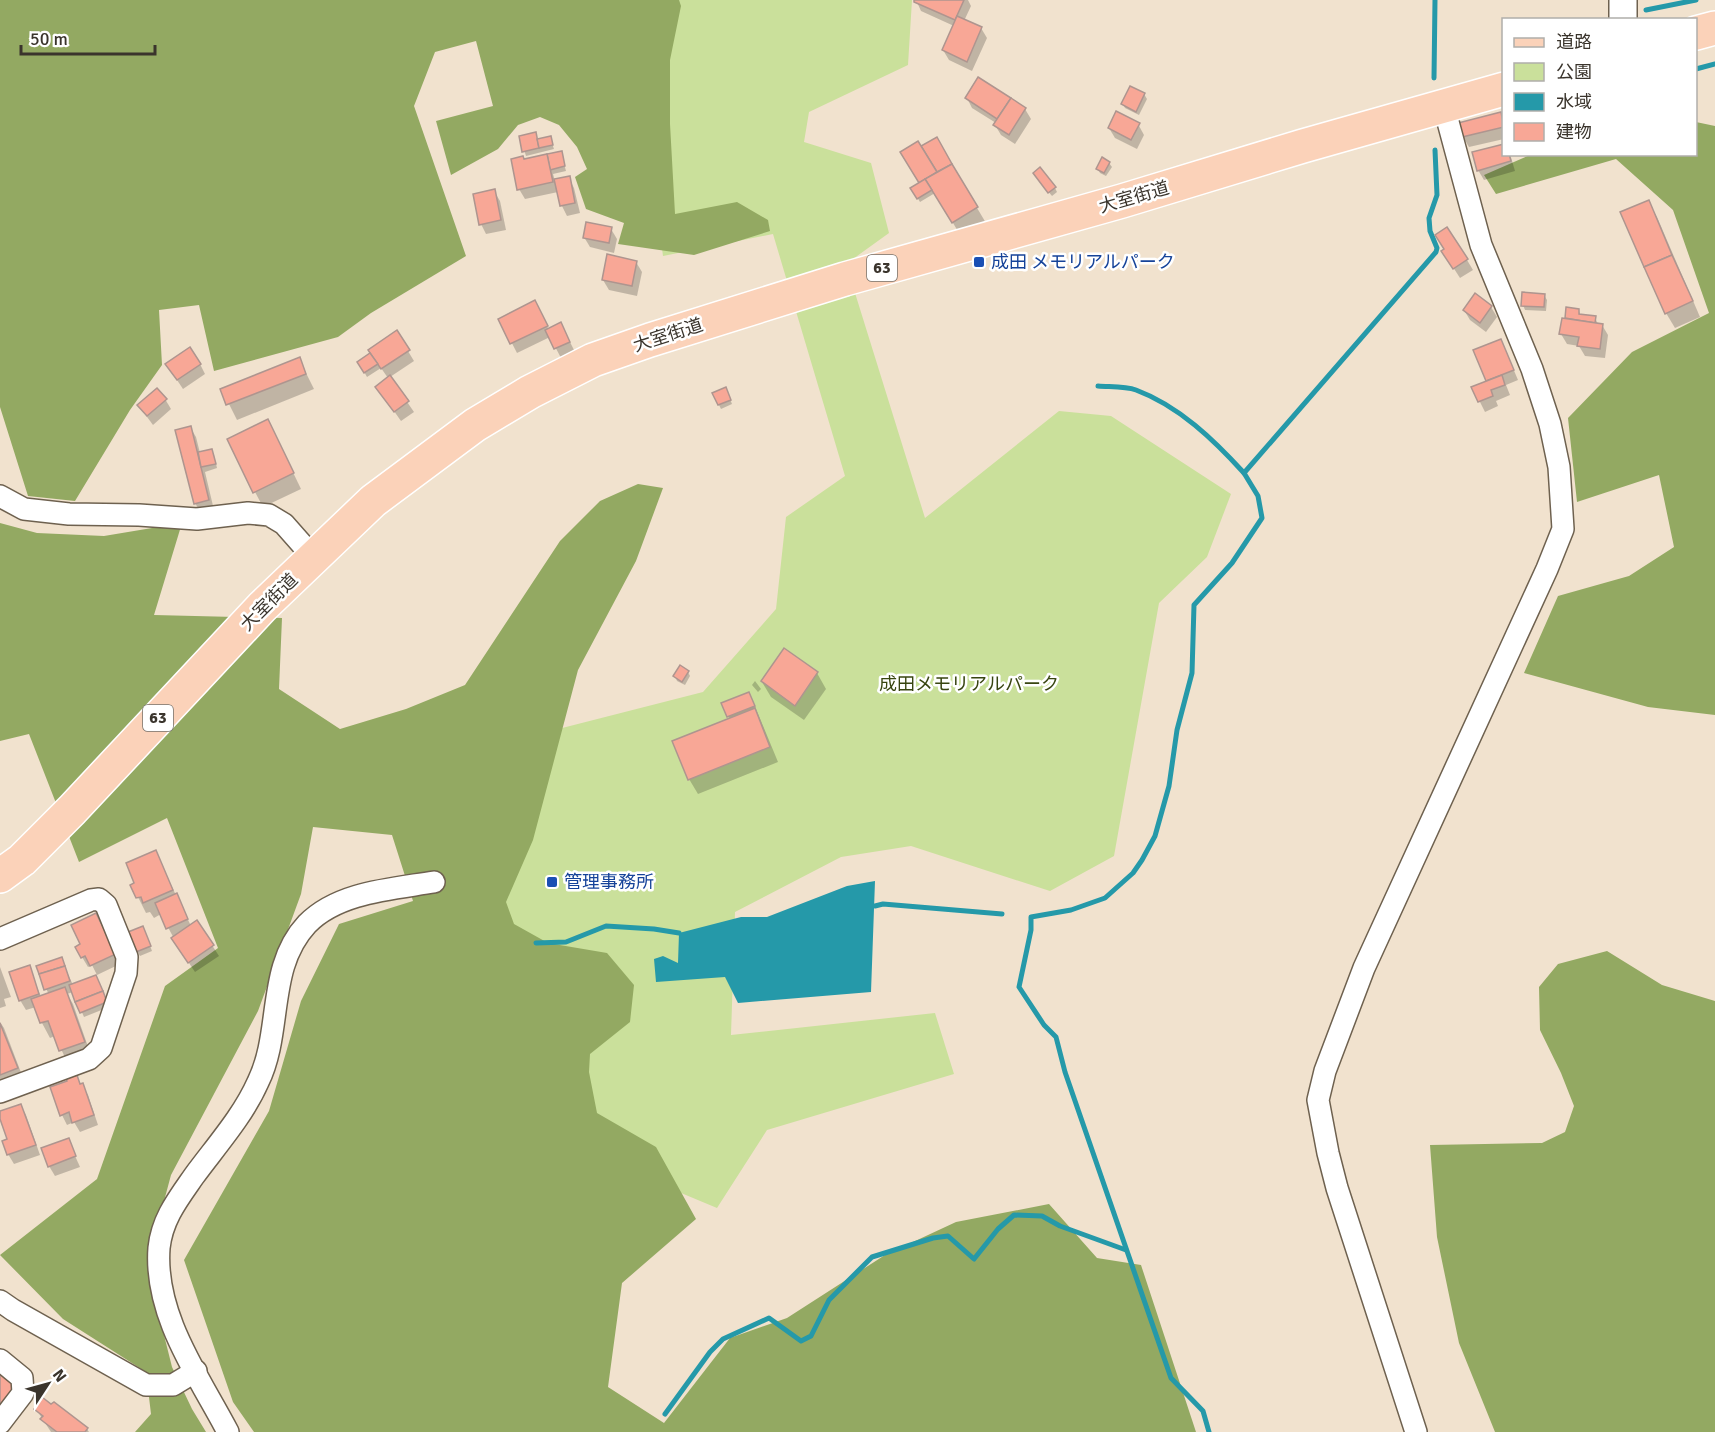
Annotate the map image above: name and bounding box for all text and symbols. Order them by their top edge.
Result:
scale bar [21,18,154,56]
legend [1502,18,1697,156]
text: 50 m [30,28,68,50]
text: 道路 [1556,31,1592,53]
text: 公園 [1556,61,1592,83]
text: 水域 [1556,91,1592,113]
text: 建物 [1556,121,1592,143]
street label: 大室街道 [1096,177,1172,217]
place label: 成田 メモリアルパーク [991,251,1175,273]
road number: 63 [867,255,897,281]
marker: 成田 メモリアルパーク [972,255,986,269]
street label: 大室街道 [630,313,706,357]
street label: 大室街道 [236,569,302,635]
park label: 成田メモリアルパーク [879,673,1059,695]
road number: 63 [143,705,173,731]
place label: 管理事務所 [564,871,654,893]
marker: 管理事務所 [545,875,559,889]
north arrow [18,1354,78,1414]
text: N [48,1365,71,1386]

